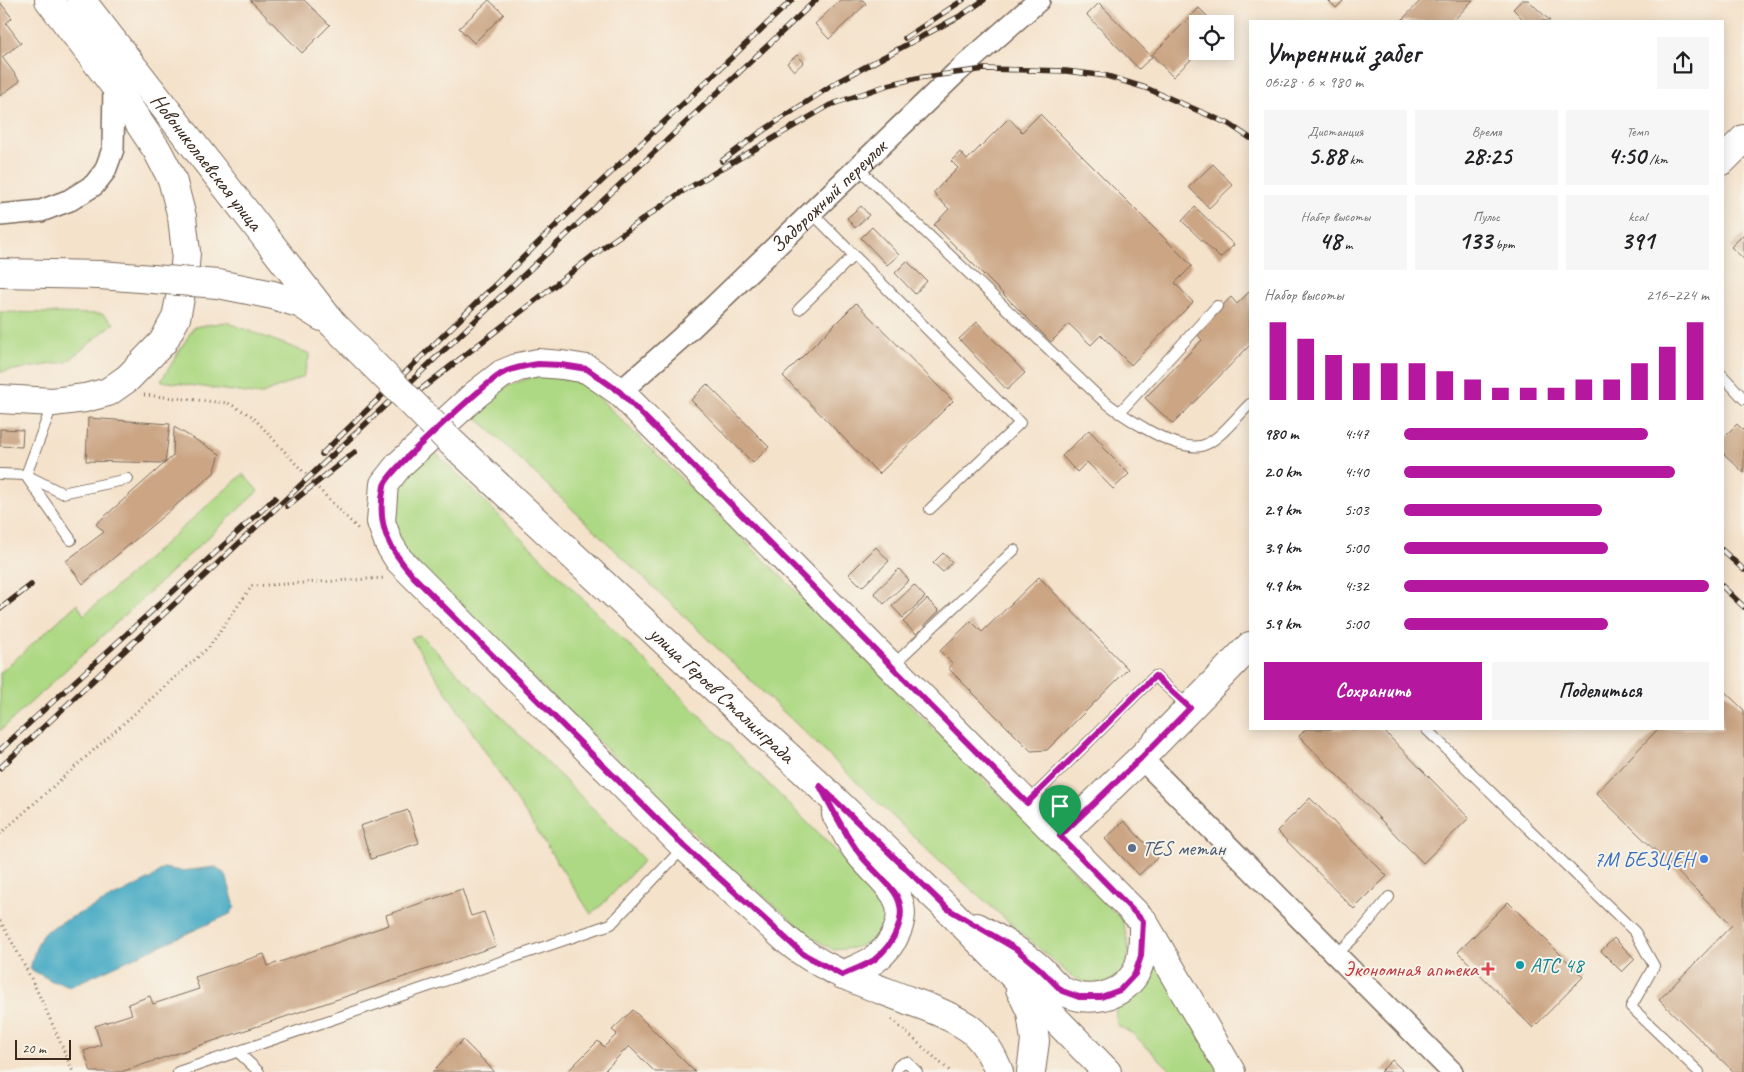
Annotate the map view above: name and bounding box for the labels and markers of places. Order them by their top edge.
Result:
pin [1039,785,1081,836]
place label: TES метан [1142,835,1226,861]
marker: TES метан [1126,842,1138,854]
place label: 7М БЕЗЦЕН [1594,846,1697,872]
marker: 7М БЕЗЦЕН [1698,853,1710,865]
place label: АТС 48 [1530,952,1586,978]
place label: Экономная аптека [1343,956,1480,982]
marker: АТС 48 [1514,959,1526,971]
marker: Экономная аптека [1482,963,1494,975]

